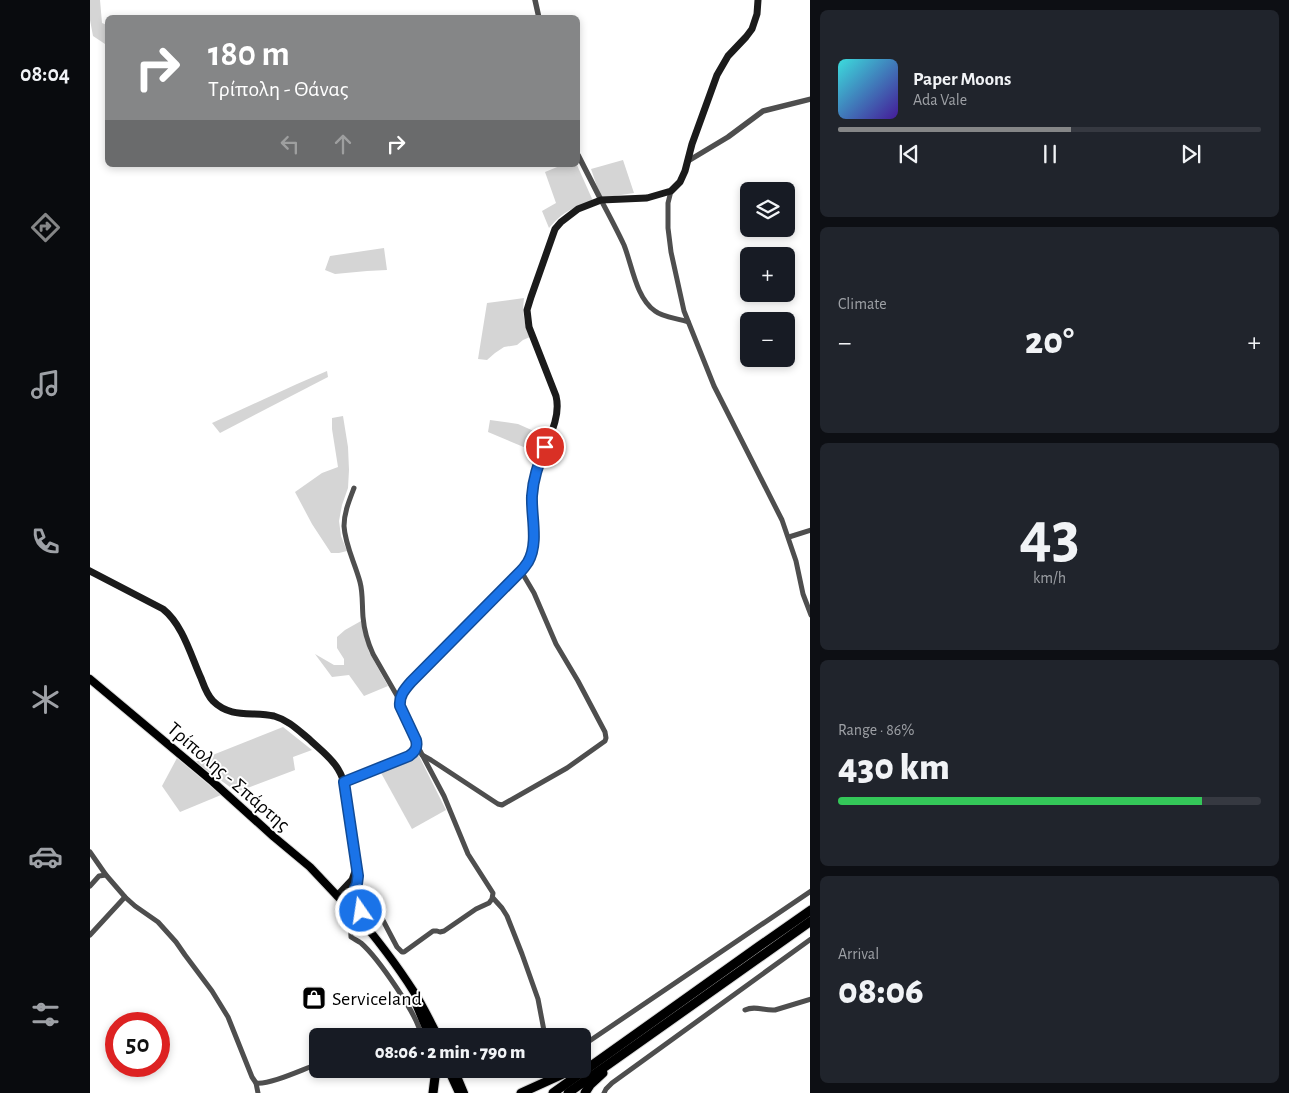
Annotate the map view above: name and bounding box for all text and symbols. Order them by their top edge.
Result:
icon: right [125,35,190,100]
text: 180 m [208,37,290,72]
text: 08:04 [20,63,70,85]
text: Paper Moons [913,70,1011,89]
text: Τρίπολη - Θάνας [208,78,349,100]
text: Ada Vale [913,92,967,108]
icon: left [276,130,304,158]
icon: ahead [329,130,357,158]
icon: right [382,130,410,158]
icon: previous [895,140,923,168]
icon: pause [1036,140,1064,168]
icon: next [1177,140,1205,168]
map controls [740,182,795,367]
button: layers [740,182,795,237]
icon: directions [28,210,63,245]
button: + [740,247,795,302]
text: Climate [838,296,887,312]
button: − [740,312,795,367]
text: 20° [1025,323,1074,361]
text: − [838,329,851,357]
text: + [1248,329,1261,357]
icon: music [28,367,63,402]
pin [524,426,566,468]
icon: arrive [531,433,559,461]
text: 43 [1019,504,1080,569]
icon: phone [28,524,63,559]
text: km/h [1033,570,1066,586]
icon: climate [28,682,63,717]
street label: Τρίπολης - Σπάρτης [163,718,293,835]
text: Range · 86% [838,722,914,738]
text: 430 km [838,749,950,787]
icon: car [28,839,63,874]
position arrow [334,884,386,936]
text: Arrival [838,946,879,962]
text: 08:06 [838,973,924,1011]
shop icon: Serviceland [301,985,327,1011]
place label: Serviceland [332,989,422,1009]
icon: filters [28,997,63,1032]
speed limit sign: 50 [105,1012,170,1077]
text: 08:06 · 2 min · 790 m [375,1043,525,1062]

